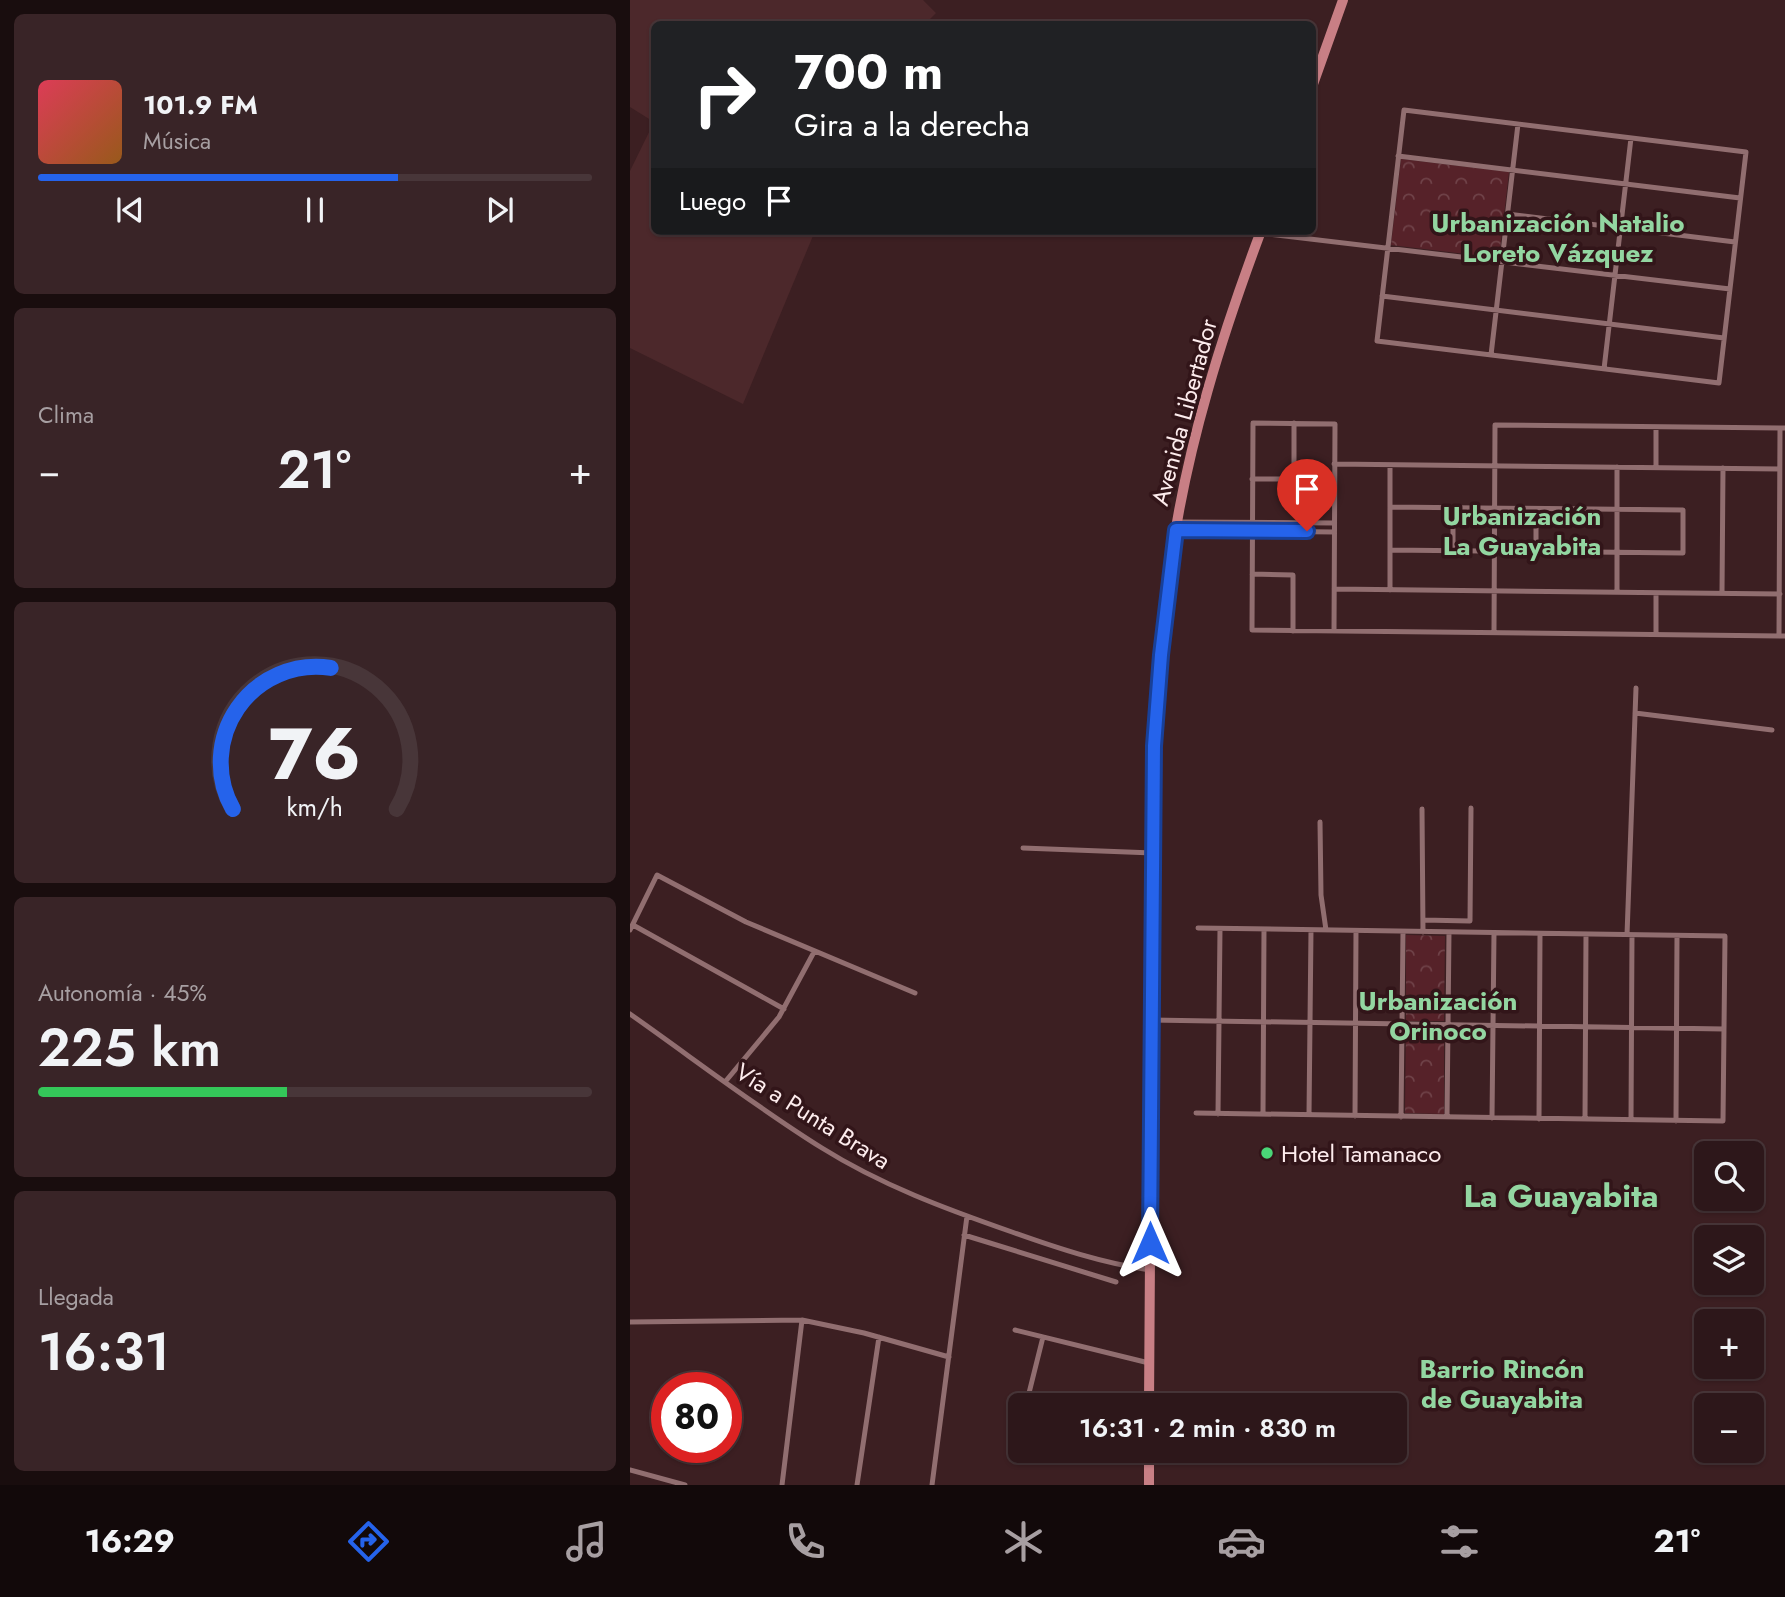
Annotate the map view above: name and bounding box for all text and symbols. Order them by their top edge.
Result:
text: 700 m [794,37,943,107]
icon: right [679,49,770,140]
text: 101.9 FM [143,86,258,124]
text: Gira a la derecha [794,102,1030,148]
text: Música [143,124,211,158]
text: Luego [679,182,746,220]
icon: arrive [760,182,798,220]
icon: previous [111,191,149,229]
icon: pause [296,191,334,229]
icon: next [481,191,519,229]
district label: Urbanización Natalio Loreto Vázquez [1431,204,1685,272]
street label: Avenida Libertador [1142,314,1226,509]
text: Clima [38,398,94,432]
text: 21° [278,432,351,508]
text: − [38,443,60,498]
text: + [569,443,592,498]
pin [1277,459,1337,531]
icon: arrive [1288,470,1326,508]
district label: Urbanización La Guayabita [1443,497,1602,565]
text: 76 [269,701,361,806]
text: km/h [287,788,343,824]
text: Autonomía · 45% [38,976,207,1010]
district label: Urbanización Orinoco [1359,982,1518,1050]
text: 225 km [38,1010,221,1086]
street label: Vía a Punta Brava [729,1054,897,1178]
place label: Hotel Tamanaco [1281,1136,1441,1171]
map controls [1694,1141,1764,1463]
button: search [1694,1141,1764,1211]
marker: Hotel Tamanaco [1259,1145,1275,1161]
district label: La Guayabita [1463,1173,1659,1219]
position arrow [1113,1206,1187,1280]
button: layers [1694,1225,1764,1295]
text: Llegada [38,1280,114,1314]
button: + [1694,1309,1764,1379]
text: 16:31 [38,1314,170,1390]
district label: Barrio Rincón de Guayabita [1419,1350,1585,1418]
speed limit sign: 80 [651,1372,742,1463]
button: − [1694,1393,1764,1463]
text: 16:31 · 2 min · 830 m [1079,1409,1336,1447]
icon: directions [344,1517,393,1566]
icon: music [562,1517,611,1566]
icon: phone [781,1517,830,1566]
icon: climate [999,1517,1048,1566]
icon: car [1217,1517,1266,1566]
icon: filters [1435,1517,1484,1566]
text: 16:29 [85,1518,175,1564]
text: 21° [1654,1518,1700,1564]

